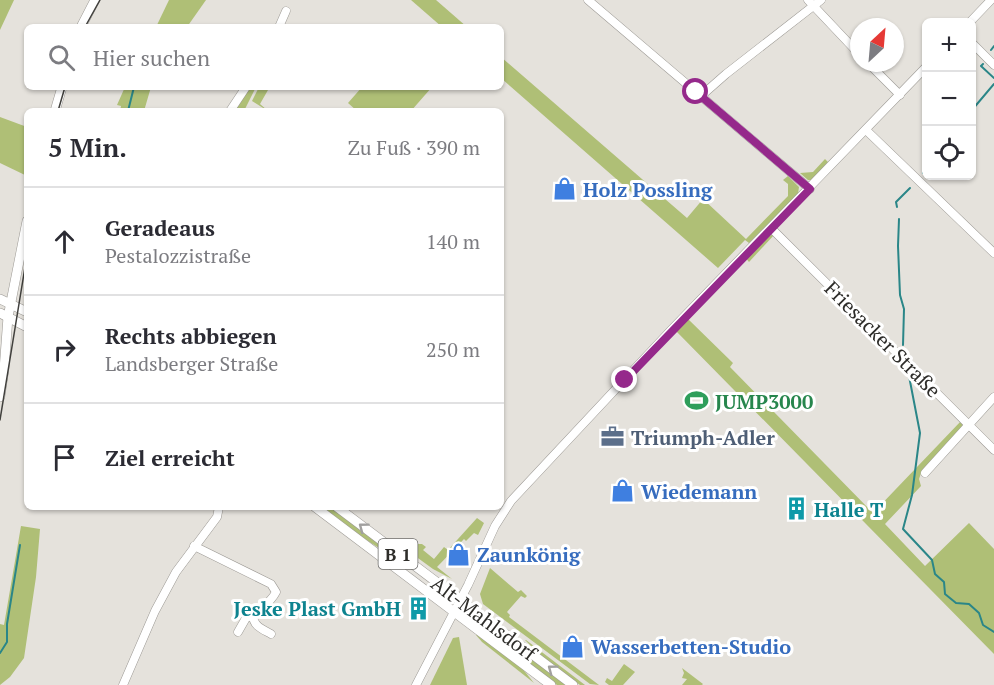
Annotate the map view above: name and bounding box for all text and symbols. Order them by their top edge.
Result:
north arrow [850,18,904,72]
map controls [922,18,976,180]
button: + [922,18,976,72]
search box [24,24,504,90]
icon: search [45,41,78,74]
text: Hier suchen [93,43,210,72]
button: − [922,72,976,126]
route start [682,78,708,104]
button: locate [922,126,976,180]
text: 5 Min. [48,130,127,164]
text: Zu Fuß · 390 m [348,134,480,161]
shop icon: Holz Possling [552,176,578,202]
place label: Holz Possling [583,176,713,203]
text: Geradeaus [105,213,215,242]
icon: ahead [48,225,81,258]
text: 140 m [426,228,480,255]
text: Pestalozzistraße [105,242,251,269]
street label: Friesacker Straße [819,275,947,403]
text: Rechts abbiegen [105,321,277,350]
icon: right [48,333,81,366]
text: 250 m [426,336,480,363]
text: Landsberger Straße [105,350,278,377]
route end [611,366,637,392]
sports icon: JUMP3000 [684,388,710,414]
place label: JUMP3000 [715,388,813,415]
office icon: Triumph-Adler [600,424,626,450]
place label: Triumph-Adler [631,424,775,451]
icon: arrive [48,441,81,474]
text: Ziel erreicht [105,443,235,472]
shop icon: Wiedemann [610,478,636,504]
place label: Wiedemann [641,478,757,505]
building icon: Halle T [783,496,809,522]
place label: Halle T [814,496,884,523]
one-way arrow [359,523,370,534]
road number: B 1 [378,539,418,569]
shop icon: Zaunkönig [446,541,472,567]
place label: Zaunkönig [477,541,581,568]
street label: Alt-Mahlsdorf [426,570,543,667]
place label: Jeske Plast GmbH [234,595,401,622]
building icon: Jeske Plast GmbH [406,595,432,621]
shop icon: Wasserbetten-Studio [560,633,586,659]
place label: Wasserbetten-Studio [591,633,791,660]
one-way arrow [548,666,559,677]

